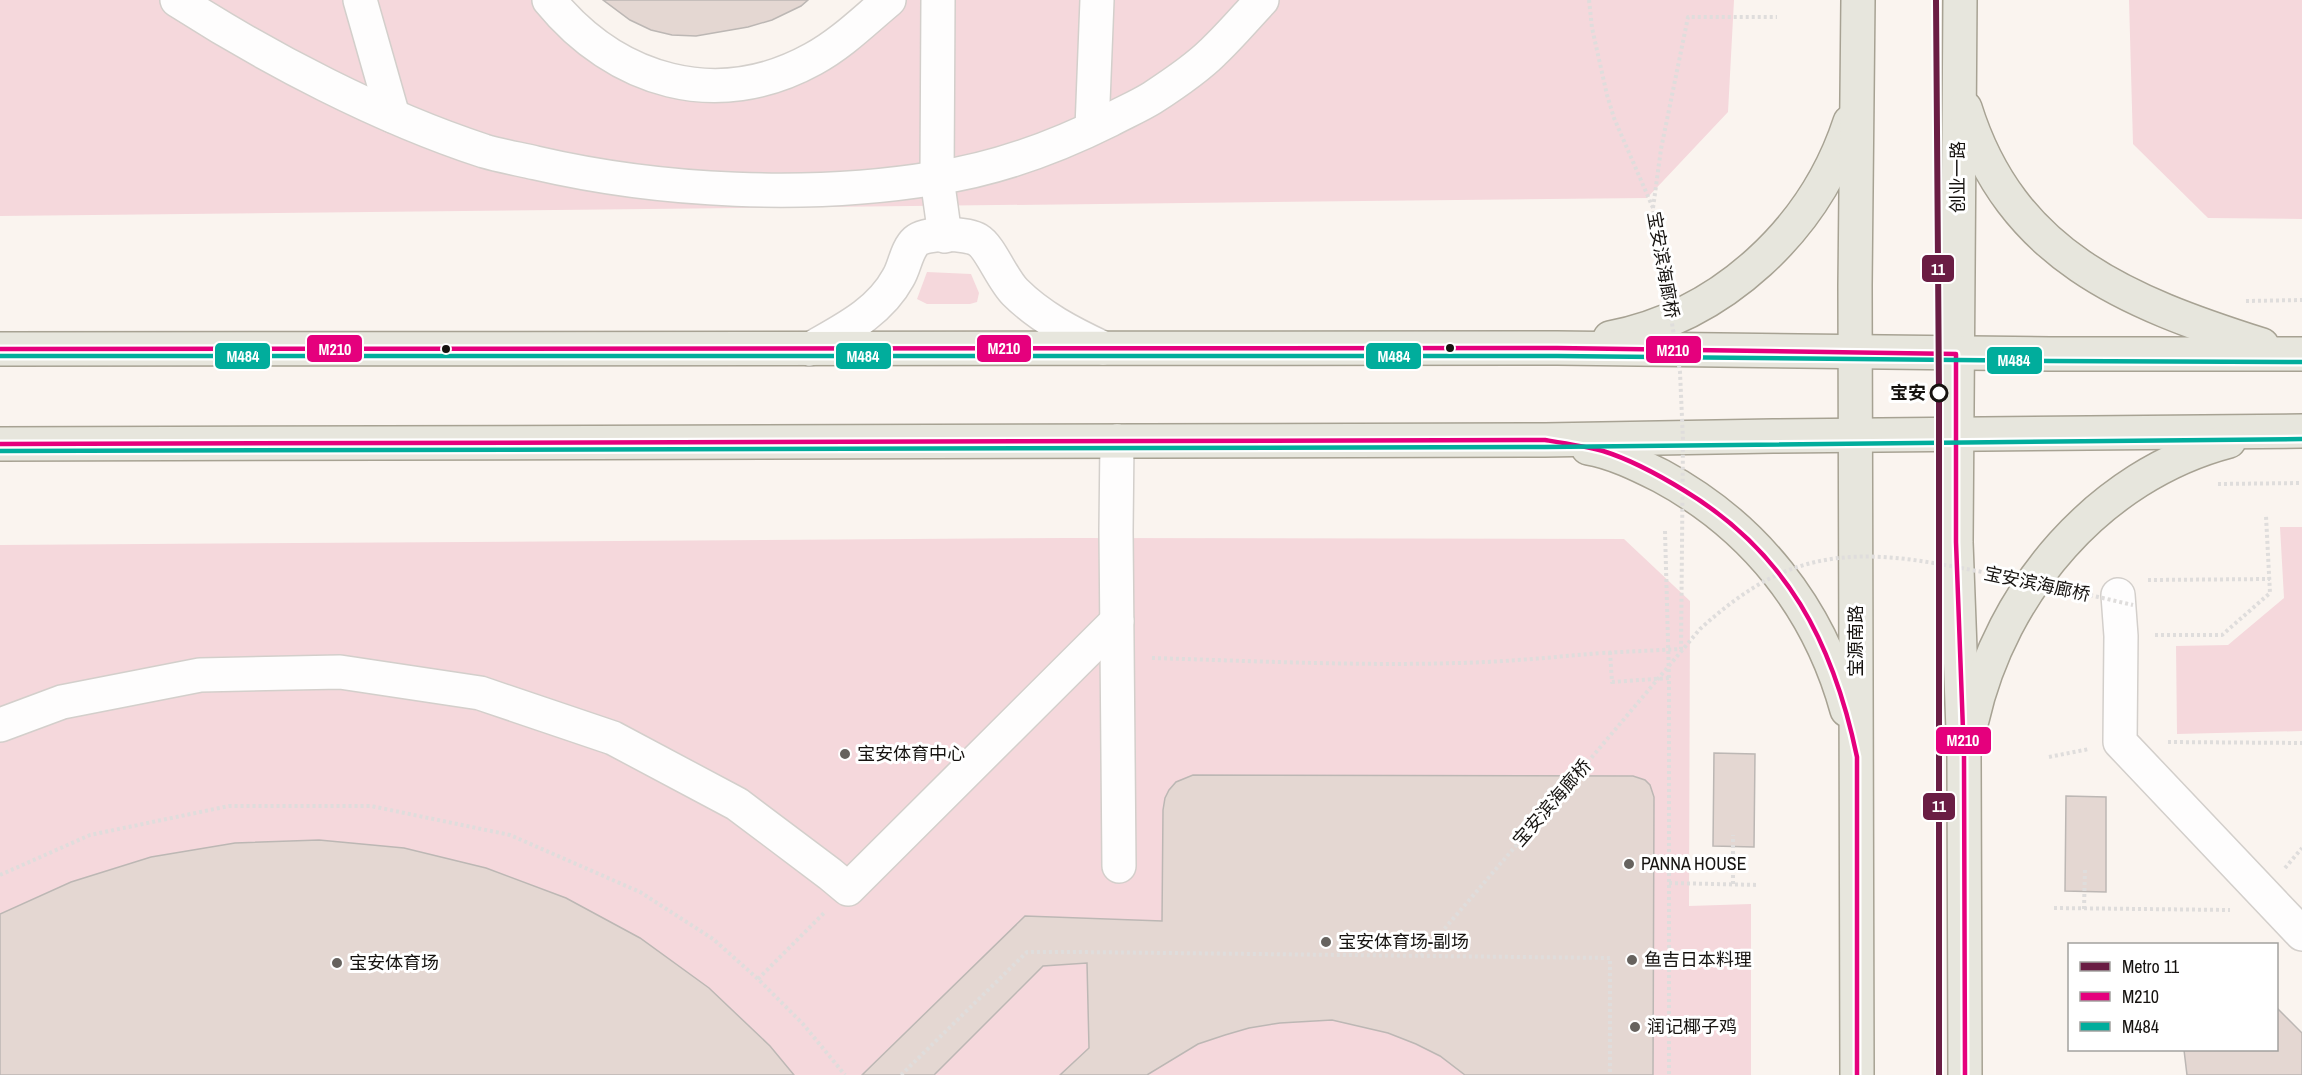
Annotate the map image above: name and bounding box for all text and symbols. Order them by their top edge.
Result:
street label: 创业一路 [1945,141,1970,213]
street label: 宝安滨海廊桥 [1642,210,1685,320]
line badge: 11 [1921,254,1955,283]
text: 11 [1931,258,1946,280]
line badge: M210 [306,334,363,363]
line badge: M210 [976,334,1032,363]
line badge: M210 [1645,335,1702,364]
text: M210 [988,337,1020,359]
text: M210 [319,338,351,360]
text: M210 [1657,339,1689,361]
line badge: M484 [214,342,271,370]
line badge: M484 [835,342,892,370]
line badge: M484 [1365,342,1422,370]
unlabelled marker [1444,342,1456,354]
unlabelled marker [440,343,452,355]
text: M484 [227,345,260,367]
text: M484 [847,345,880,367]
text: M484 [1378,345,1411,367]
line badge: M484 [1986,346,2043,375]
text: M484 [1998,349,2031,371]
place label: 宝安 [1890,380,1926,405]
marker: 宝安 [1930,384,1948,402]
street label: 宝安滨海廊桥 [1982,560,2093,607]
street label: 宝源南路 [1843,605,1868,677]
line badge: M210 [1935,726,1992,755]
text: M210 [1947,729,1979,751]
place label: 宝安体育中心 [857,741,965,766]
marker: 宝安体育中心 [838,747,852,761]
street label: 宝安滨海廊桥 [1507,754,1596,852]
line badge: 11 [1922,792,1956,821]
text: 11 [1932,795,1947,817]
place label: PANNA HOUSE [1641,851,1747,876]
marker: PANNA HOUSE [1622,857,1636,871]
place label: 宝安体育场-副场 [1338,929,1469,954]
marker: 宝安体育场-副场 [1319,935,1333,949]
legend [2068,943,2278,1051]
place label: 鱼吉日本料理 [1644,947,1752,972]
place label: 宝安体育场 [349,950,439,975]
marker: 鱼吉日本料理 [1625,953,1639,967]
text: Metro 11 [2122,954,2180,979]
marker: 宝安体育场 [330,956,344,970]
text: M210 [2122,984,2159,1009]
place label: 润记椰子鸡 [1647,1014,1737,1039]
text: M484 [2122,1014,2159,1039]
marker: 润记椰子鸡 [1628,1020,1642,1034]

